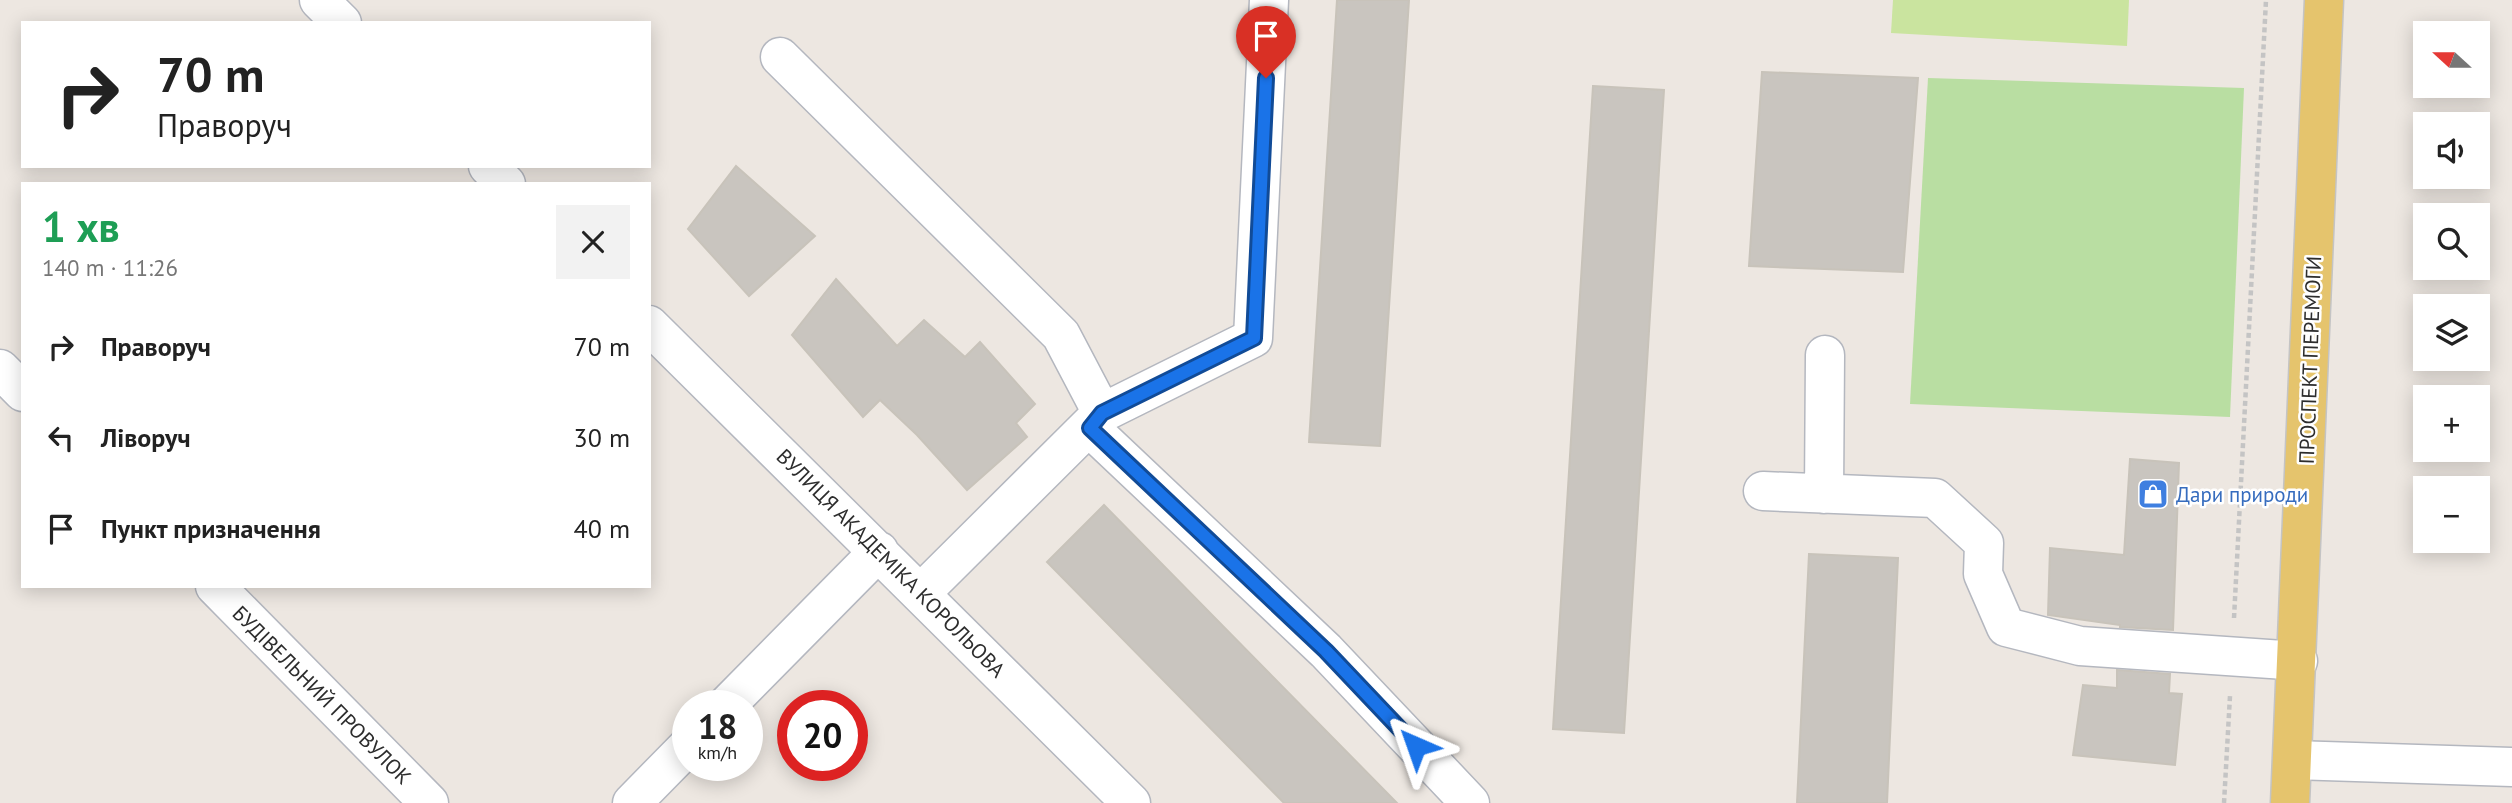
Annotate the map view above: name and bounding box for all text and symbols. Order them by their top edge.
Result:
pin [1236,6,1296,78]
icon: arrive [1247,17,1285,55]
north arrow [2413,21,2490,98]
map controls [2413,21,2490,553]
text: 70 m [157,42,264,106]
icon: right [42,49,133,140]
text: Праворуч [157,104,292,146]
button: sound [2413,112,2490,189]
text: 1 хв [42,199,120,254]
button: search [2413,203,2490,280]
button: close [556,205,630,279]
text: 140 m · 11:26 [42,253,178,282]
street label: ПРОСПЕКТ ПЕРЕМОГИ [2293,255,2327,465]
button: layers [2413,294,2490,371]
icon: right [42,328,80,366]
text: Праворуч [101,330,211,363]
text: 70 m [574,330,630,363]
button: + [2413,385,2490,462]
icon: left [42,419,80,457]
text: Ліворуч [101,421,191,454]
text: 30 m [574,421,630,454]
street label: ВУЛИЦЯ АКАДЕМІКА КОРОЛЬОВА [771,443,1012,684]
button: − [2413,476,2490,553]
shop icon: Дари природи [2136,477,2170,511]
place label: Дари природи [2176,481,2308,508]
icon: arrive [42,510,80,548]
text: Пункт призначення [101,512,321,545]
text: 40 m [574,512,630,545]
street label: БУДІВЕЛЬНИЙ ПРОВУЛОК [227,600,417,790]
speed limit sign: 20 [777,690,868,781]
text: 18 [698,703,737,749]
position arrow [1379,709,1453,783]
text: km/h [698,741,737,764]

